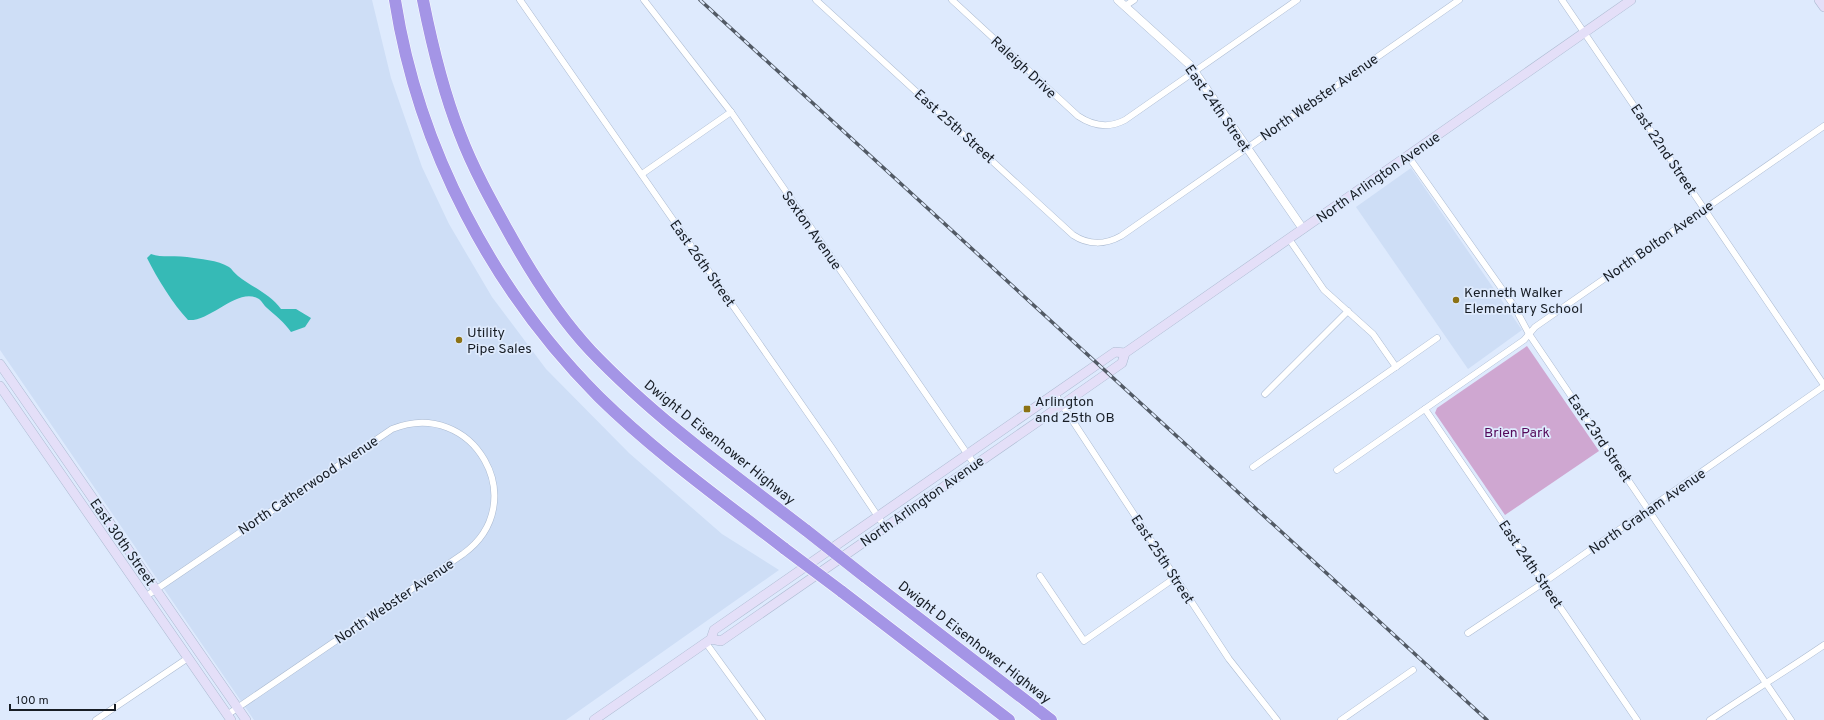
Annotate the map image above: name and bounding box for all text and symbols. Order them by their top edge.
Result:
street label: Raleigh Drive [987,33,1059,103]
street label: North Webster Avenue [1258,51,1382,145]
street label: East 24th Street [1180,62,1253,156]
street label: East 25th Street [910,86,998,168]
street label: East 22nd Street [1626,101,1699,198]
street label: North Arlington Avenue [1314,129,1444,227]
street label: Sexton Avenue [777,188,844,274]
street label: North Bolton Avenue [1600,198,1717,287]
street label: East 26th Street [665,217,738,311]
place label: Kenneth Walker Elementary School [1464,285,1583,318]
marker: Kenneth Walker Elementary School [1451,295,1461,305]
place label: Utility Pipe Sales [467,325,532,358]
marker: Utility Pipe Sales [454,335,464,345]
street label: Dwight D Eisenhower Highway [640,377,798,509]
street label: East 23rd Street [1563,392,1634,486]
place label: Arlington and 25th OB [1035,394,1115,427]
marker: Arlington and 25th OB [1022,404,1032,414]
park label: Brien Park [1484,425,1550,442]
street label: North Catherwood Avenue [236,433,382,540]
street label: North Arlington Avenue [858,453,988,551]
street label: North Graham Avenue [1586,466,1709,559]
street label: East 30th Street [85,496,158,590]
street label: East 25th Street [1127,512,1197,608]
street label: East 24th Street [1494,518,1565,612]
street label: North Webster Avenue [332,556,458,648]
street label: Dwight D Eisenhower Highway [894,578,1054,708]
scale bar [10,686,115,712]
text: 100 m [16,693,49,709]

